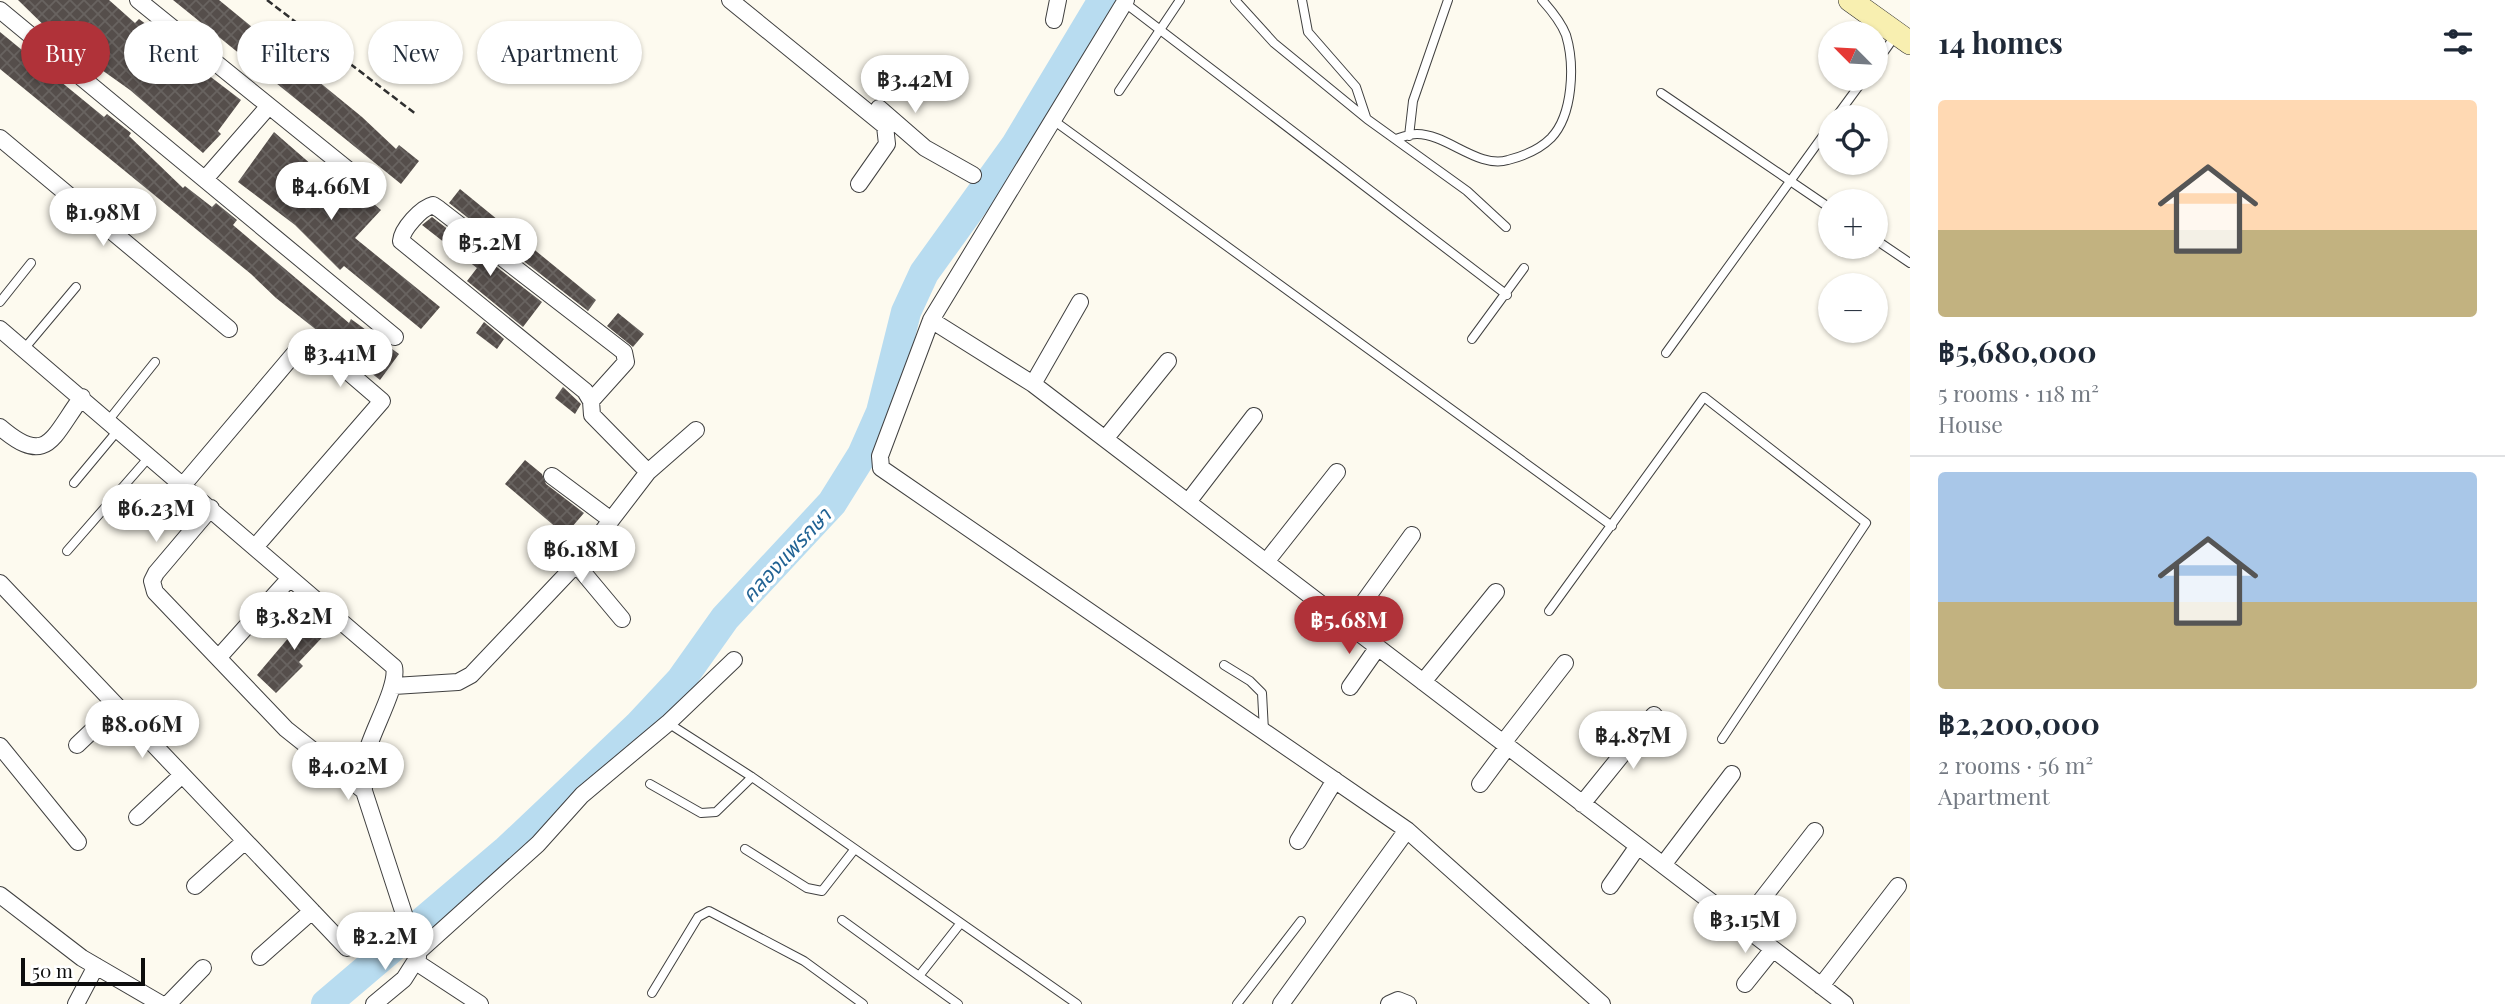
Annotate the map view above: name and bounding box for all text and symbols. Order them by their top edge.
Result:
chip: Buy [21,21,110,84]
chip: Rent [124,21,223,84]
chip: Filters [237,21,354,84]
chip: New [368,21,463,84]
chip: Apartment [477,21,642,84]
north arrow [1818,21,1888,91]
map controls [1818,21,1888,343]
text: 14 homes [1938,22,2063,62]
icon: filters [2439,23,2477,61]
pin: ฿3.42M [858,55,972,115]
text: ฿3.42M [877,62,953,93]
button: locate [1818,105,1888,175]
icon: home [2145,146,2271,272]
pin: ฿4.66M [274,162,388,222]
text: ฿4.66M [292,169,370,200]
pin: ฿1.98M [46,188,160,248]
button: + [1818,189,1888,259]
text: ฿1.98M [65,195,141,226]
pin: ฿5.2M [441,218,539,278]
text: ฿5.2M [458,225,522,256]
button: − [1818,273,1888,343]
pin: ฿3.41M [283,330,397,389]
text: ฿5,680,000 [1938,331,2097,371]
text: ฿3.41M [303,336,377,367]
text: 5 rooms · 118 m² [1938,377,2099,408]
text: House [1938,408,2003,439]
pin: ฿6.23M [99,484,213,544]
text: ฿6.23M [117,491,195,522]
water label: คลองแพรกษา [734,500,837,607]
icon: home [2145,518,2271,644]
pin: ฿6.18M [524,526,638,585]
text: ฿6.18M [543,532,619,563]
pin: ฿3.82M [237,592,351,652]
pin: ฿5.68M [1292,596,1406,656]
text: ฿3.82M [255,599,333,630]
text: ฿5.68M [1310,603,1388,634]
pin: ฿8.06M [85,700,199,760]
text: ฿2,200,000 [1938,703,2100,743]
text: ฿8.06M [101,707,183,738]
pin: ฿4.87M [1576,712,1690,771]
text: ฿4.87M [1595,718,1671,749]
pin: ฿4.02M [291,742,405,802]
text: ฿4.02M [308,749,388,780]
text: 2 rooms · 56 m² [1938,749,2093,780]
text: Apartment [1938,780,2050,811]
pin: ฿3.15M [1688,895,1802,955]
text: ฿3.15M [1709,902,1781,933]
pin: ฿2.2M [336,912,434,972]
text: ฿2.2M [353,919,417,950]
scale bar [21,955,145,987]
text: 50 m [32,957,73,983]

